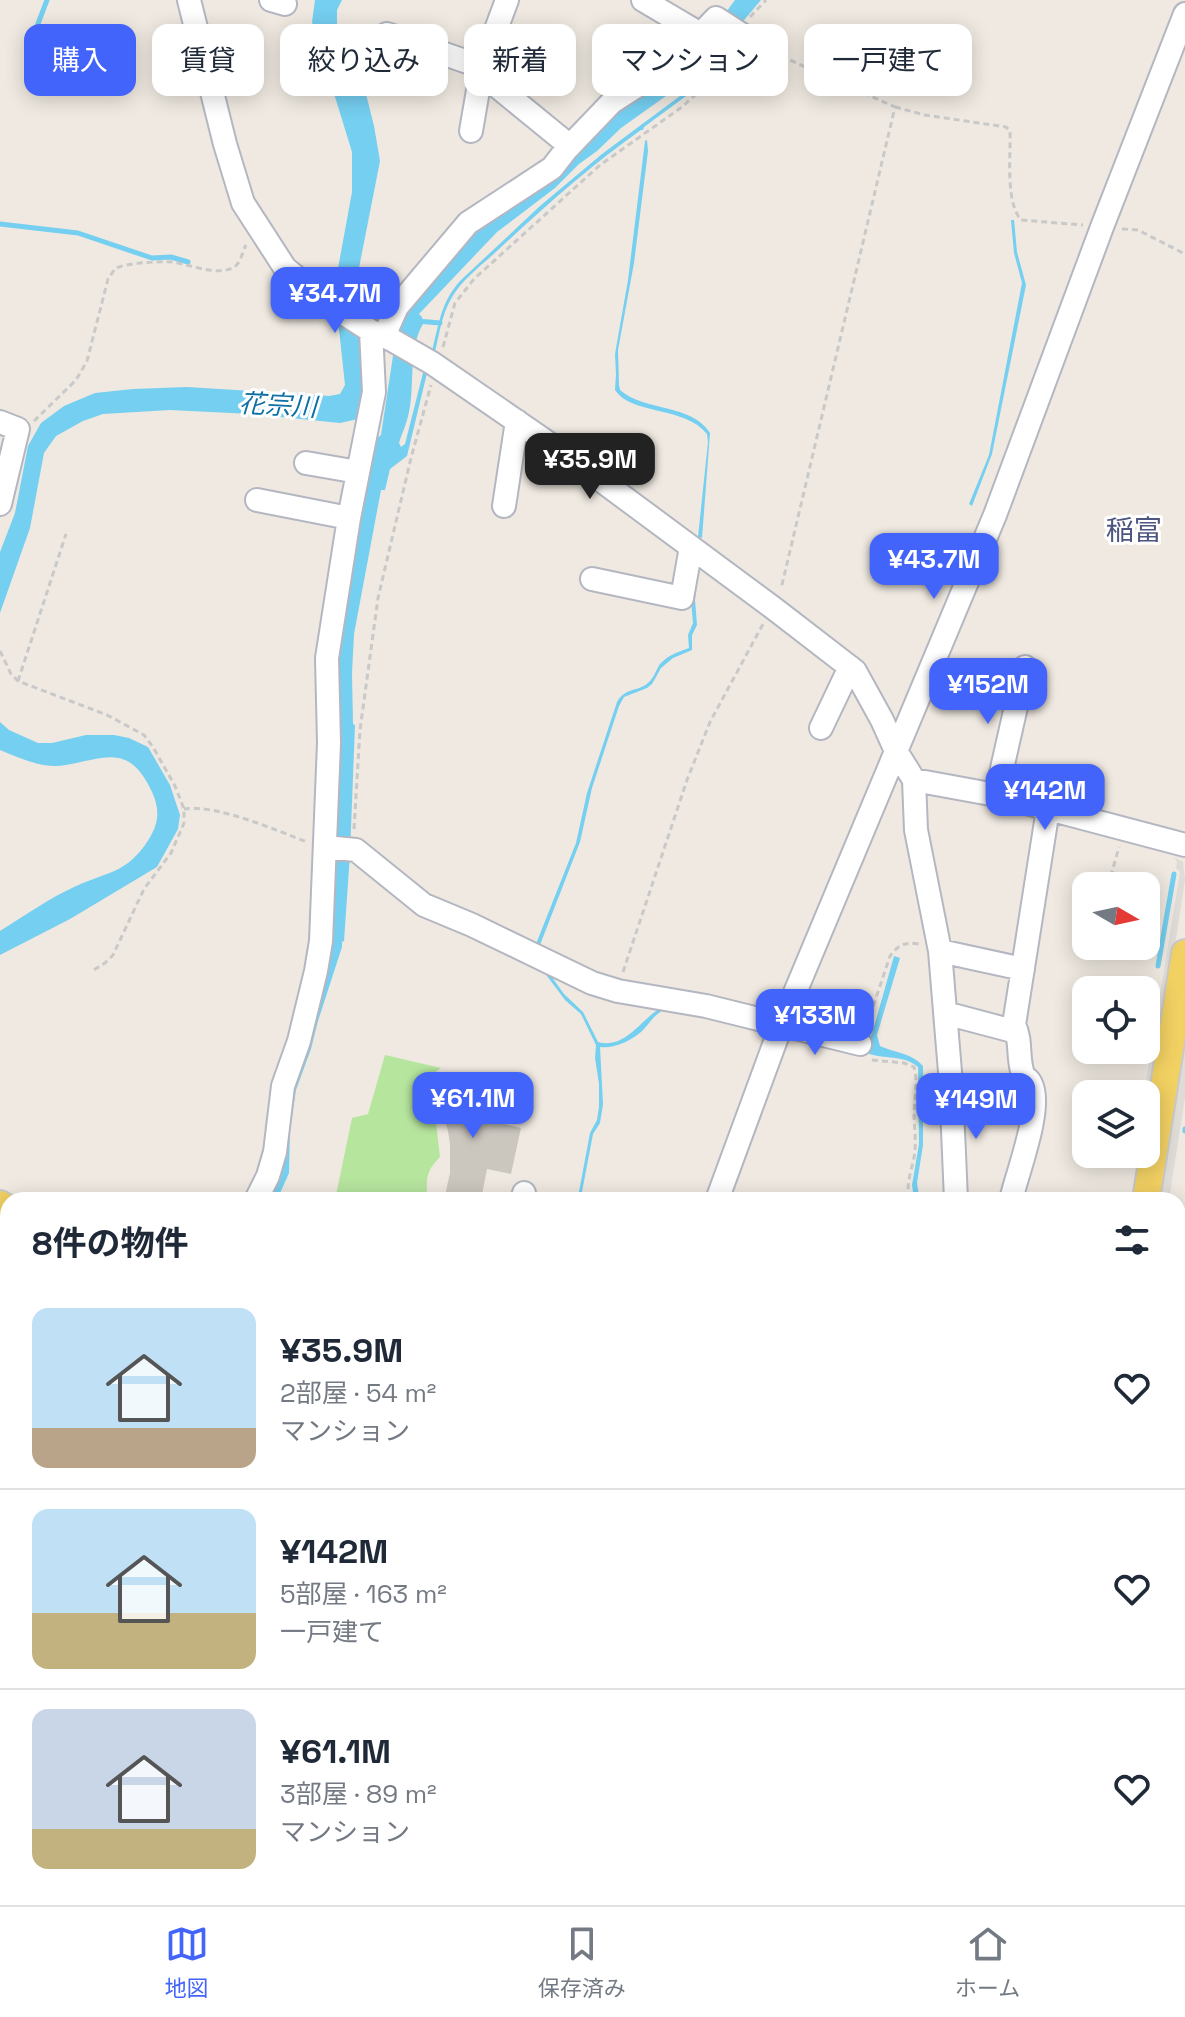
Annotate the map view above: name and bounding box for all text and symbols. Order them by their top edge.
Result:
chip: 購入 [24,24,136,96]
chip: 賃貸 [152,24,264,96]
chip: 絞り込み [280,24,448,96]
chip: 新着 [464,24,576,96]
chip: マンション [592,24,788,96]
chip: 一戸建て [804,24,972,96]
pin: ¥34.7M [270,267,400,335]
text: ¥34.7M [289,276,381,310]
water label: 花宗川 [238,386,321,424]
pin: ¥35.9M [525,433,655,501]
text: ¥35.9M [543,442,637,476]
district label: 稲富 [1106,512,1162,548]
pin: ¥43.7M [869,533,999,601]
text: ¥43.7M [888,542,980,576]
pin: ¥152M [932,658,1044,726]
text: ¥152M [947,667,1029,701]
pin: ¥142M [989,764,1101,832]
text: ¥142M [1004,773,1086,807]
north arrow [1072,872,1160,960]
map controls [1072,872,1160,1168]
button: locate [1072,976,1160,1064]
pin: ¥133M [759,989,871,1057]
text: ¥133M [774,998,856,1032]
pin: ¥61.1M [408,1072,538,1140]
pin: ¥149M [920,1073,1032,1141]
button: layers [1072,1080,1160,1168]
text: ¥61.1M [431,1081,515,1115]
text: ¥149M [934,1082,1018,1116]
icon: filters [1110,1218,1154,1262]
text: 8件の物件 [32,1222,188,1265]
text: ¥35.9M [280,1329,403,1372]
icon: home [96,1340,192,1436]
icon: heart [1110,1366,1154,1410]
text: 2部屋 · 54 m² [280,1376,436,1410]
text: マンション [280,1414,410,1448]
text: ¥142M [280,1530,388,1573]
icon: home [96,1541,192,1637]
icon: heart [1110,1567,1154,1611]
text: 5部屋 · 163 m² [280,1577,447,1611]
text: 一戸建て [280,1615,384,1649]
text: ¥61.1M [280,1730,391,1773]
icon: home [96,1741,192,1837]
icon: heart [1110,1767,1154,1811]
text: 3部屋 · 89 m² [280,1777,437,1811]
text: マンション [280,1815,410,1849]
tab: 地図 [165,1922,209,2002]
tab: 保存済み [538,1922,626,2002]
tab: ホーム [955,1922,1020,2002]

